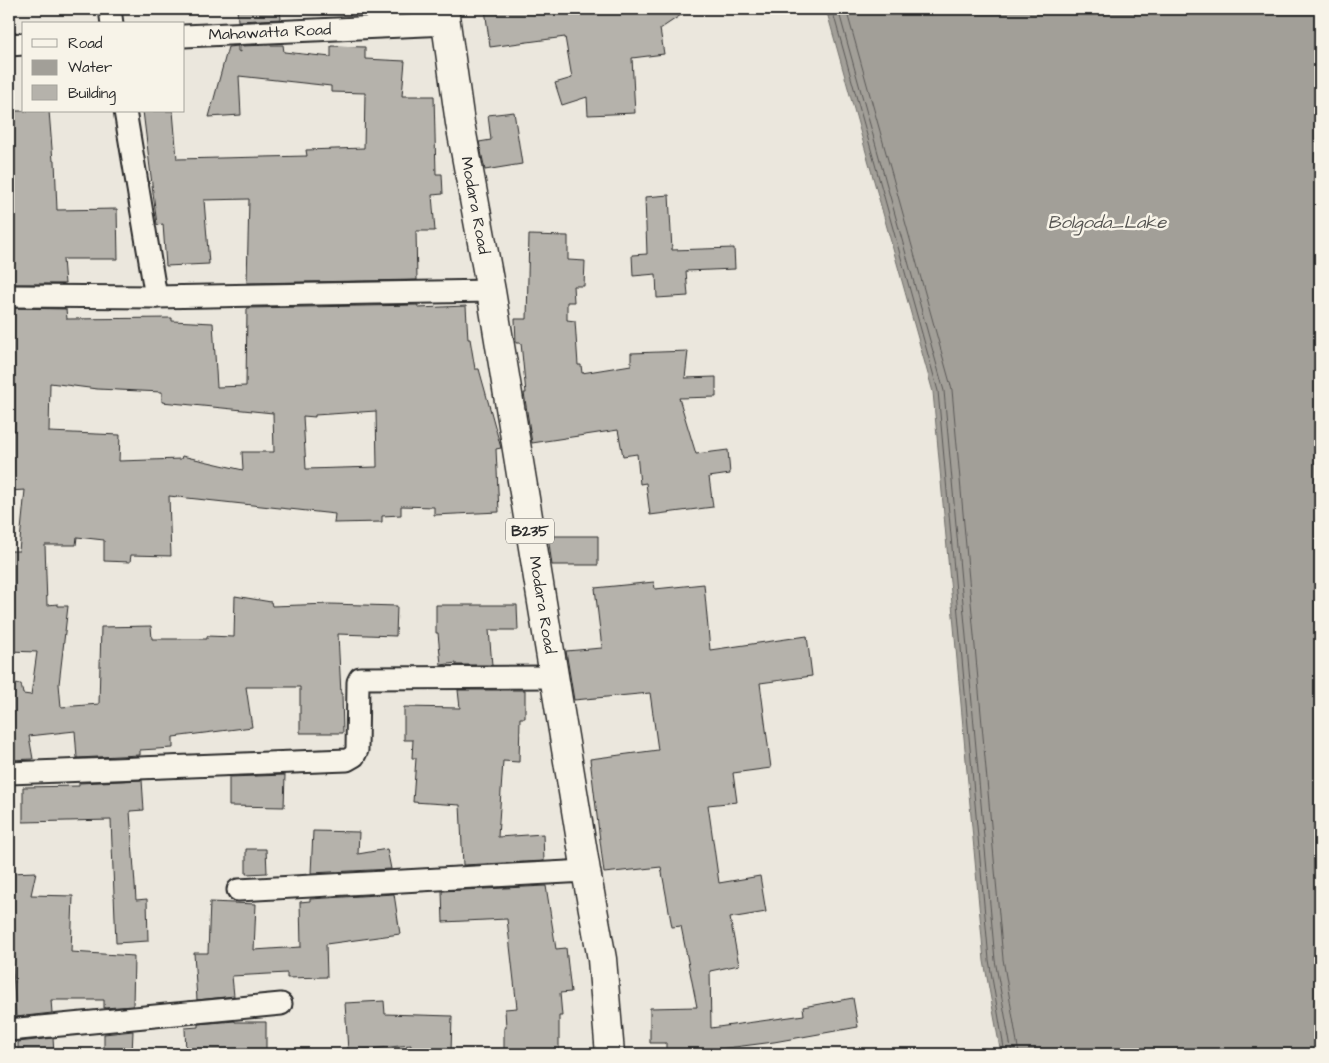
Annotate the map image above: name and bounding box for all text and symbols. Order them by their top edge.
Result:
street label: Mahawatta Road [208,18,332,46]
legend [22,22,185,112]
text: Road [68,33,103,54]
text: Water [68,57,112,78]
text: Building [68,83,116,105]
street label: Modara Road [455,155,495,256]
water label: Bolgoda_Lake [1048,210,1167,236]
road number: B235 [506,518,554,544]
street label: Modara Road [524,554,561,655]

